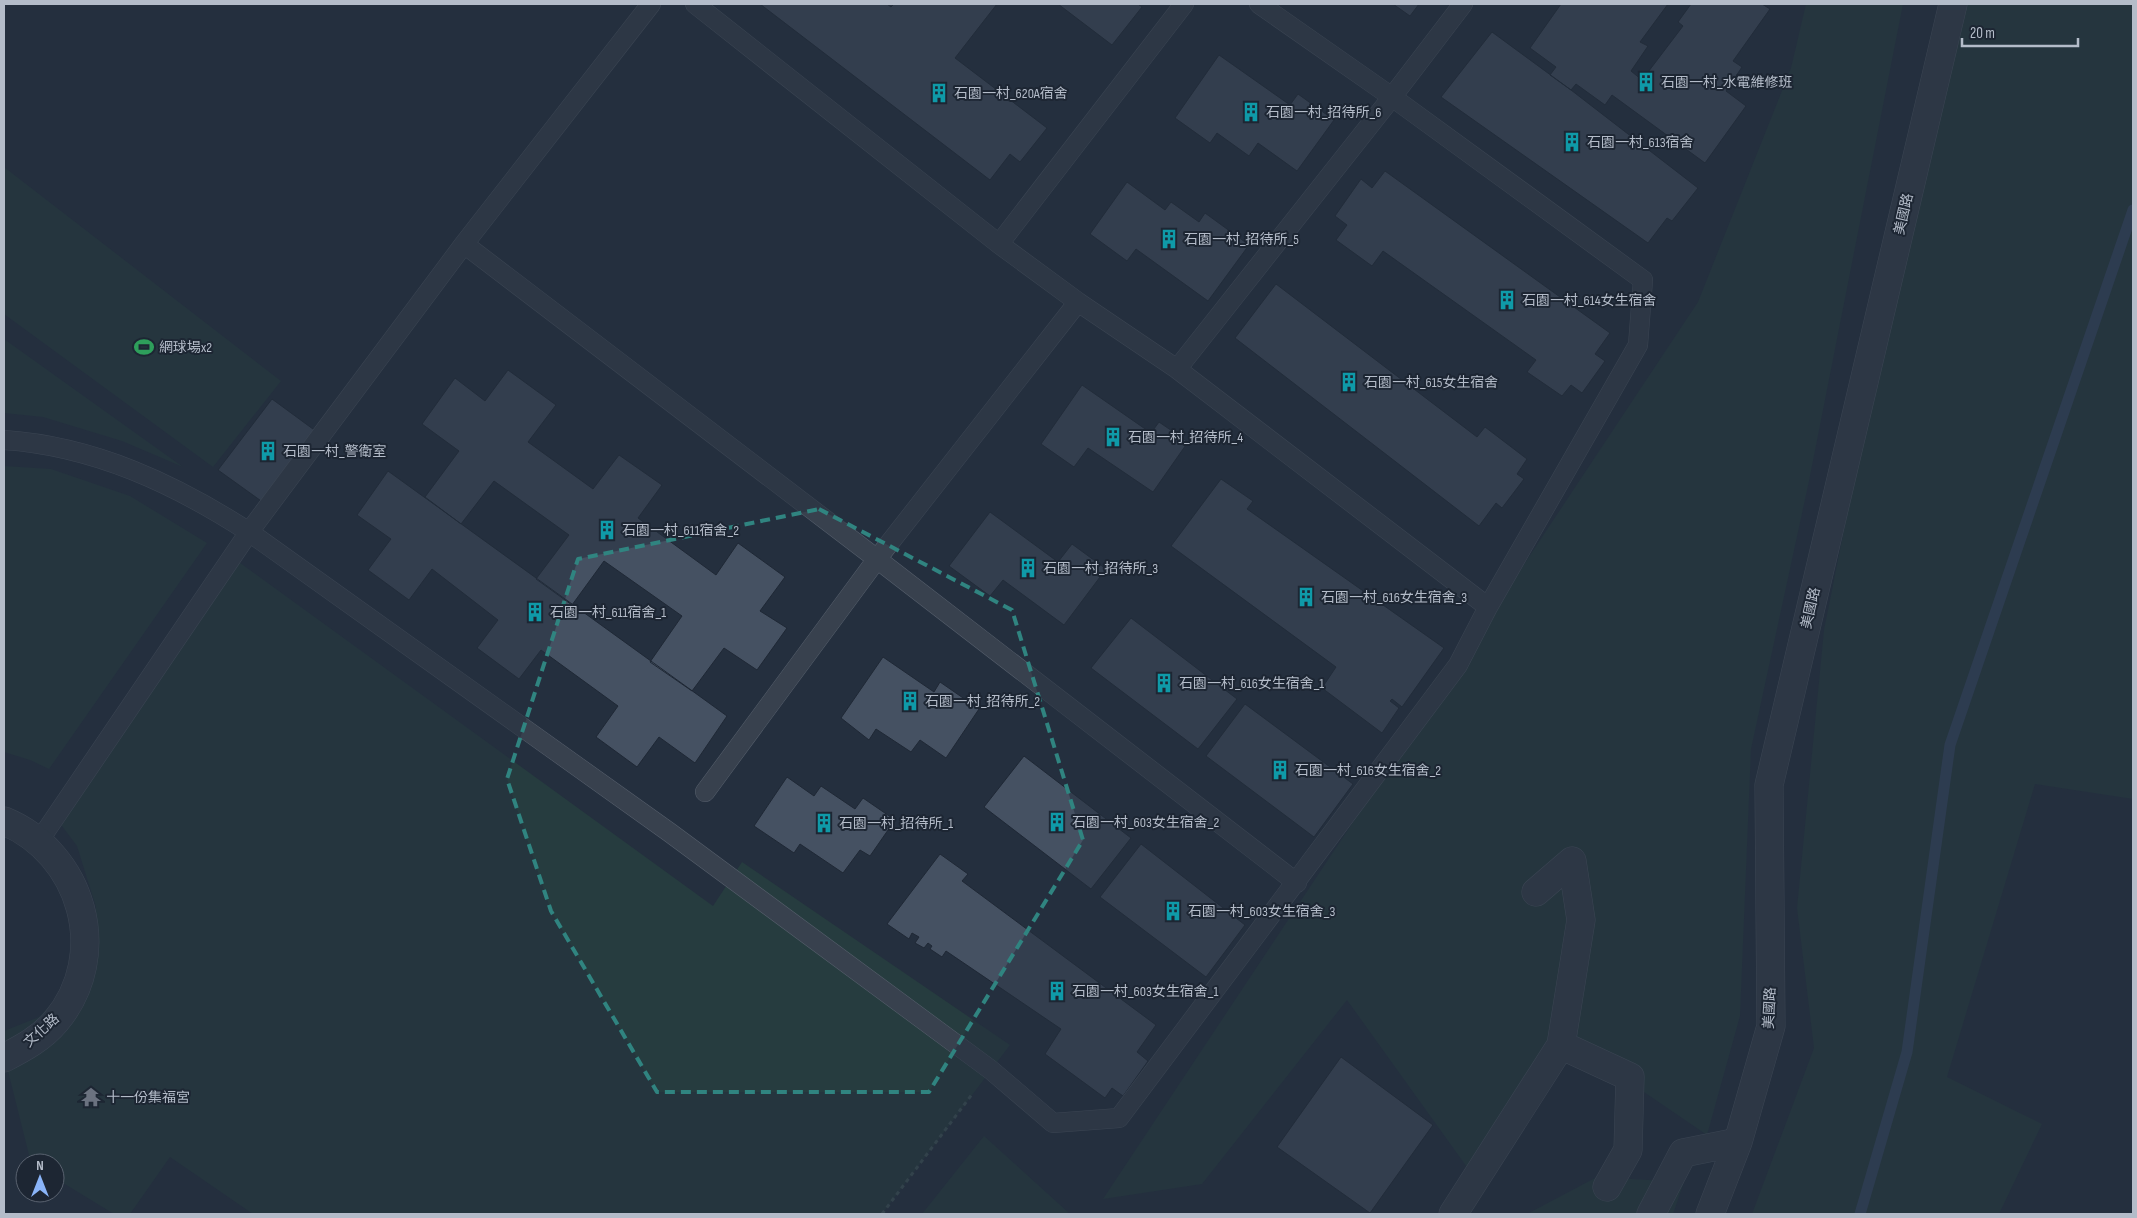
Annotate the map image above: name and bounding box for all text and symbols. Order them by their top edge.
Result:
scale bar [1962,15,2078,47]
text: 20 m [1970,24,1995,43]
building icon: 石園一村_水電維修班 [1635,71,1657,93]
place label: 石園一村_水電維修班 [1661,74,1793,91]
building icon: 石園一村_620A宿舍 [928,82,950,104]
place label: 石園一村_620A宿舍 [954,85,1068,102]
building icon: 石園一村_招待所_6 [1240,101,1262,123]
place label: 石園一村_招待所_6 [1266,104,1381,121]
building icon: 石園一村_613宿舍 [1561,131,1583,153]
place label: 石園一村_613宿舍 [1587,134,1694,151]
street label: 美國路 [1890,192,1916,236]
building icon: 石園一村_招待所_5 [1158,228,1180,250]
place label: 石園一村_招待所_5 [1184,231,1299,248]
building icon: 石園一村_614女生宿舍 [1496,289,1518,311]
place label: 石園一村_614女生宿舍 [1522,292,1656,309]
sports icon: 網球場x2 [133,336,155,358]
place label: 網球場x2 [159,339,212,356]
building icon: 石園一村_615女生宿舍 [1338,371,1360,393]
place label: 石園一村_615女生宿舍 [1364,374,1498,391]
building icon: 石園一村_招待所_4 [1102,426,1124,448]
place label: 石園一村_招待所_4 [1128,429,1243,446]
building icon: 石園一村_警衛室 [257,440,279,462]
place label: 石園一村_警衛室 [283,443,387,460]
building icon: 石園一村_611宿舍_2 [596,519,618,541]
place label: 石園一村_611宿舍_2 [622,522,739,539]
building icon: 石園一村_招待所_3 [1017,557,1039,579]
place label: 石園一村_招待所_3 [1043,560,1158,577]
building icon: 石園一村_616女生宿舍_3 [1295,586,1317,608]
street label: 美國路 [1797,586,1823,630]
place label: 石園一村_616女生宿舍_3 [1321,589,1467,606]
building icon: 石園一村_611宿舍_1 [524,601,546,623]
place label: 石園一村_611宿舍_1 [550,604,666,621]
building icon: 石園一村_616女生宿舍_1 [1153,672,1175,694]
place label: 石園一村_616女生宿舍_1 [1179,675,1324,692]
building icon: 石園一村_招待所_2 [899,690,921,712]
place label: 石園一村_招待所_2 [925,693,1040,710]
building icon: 石園一村_616女生宿舍_2 [1269,759,1291,781]
place label: 石園一村_616女生宿舍_2 [1295,762,1441,779]
building icon: 石園一村_603女生宿舍_2 [1046,811,1068,833]
building icon: 石園一村_招待所_1 [813,812,835,834]
place label: 石園一村_603女生宿舍_2 [1072,814,1219,831]
place label: 石園一村_招待所_1 [839,815,953,832]
building icon: 石園一村_603女生宿舍_3 [1162,900,1184,922]
place label: 石園一村_603女生宿舍_3 [1188,903,1335,920]
building icon: 石園一村_603女生宿舍_1 [1046,980,1068,1002]
place label: 石園一村_603女生宿舍_1 [1072,983,1218,1000]
street label: 美國路 [1760,987,1779,1029]
street label: 文化路 [20,1010,63,1051]
temple icon: 十一份集福宮 [80,1086,102,1108]
place label: 十一份集福宮 [106,1089,190,1106]
north arrow [15,1153,65,1203]
text: N [36,1157,44,1174]

